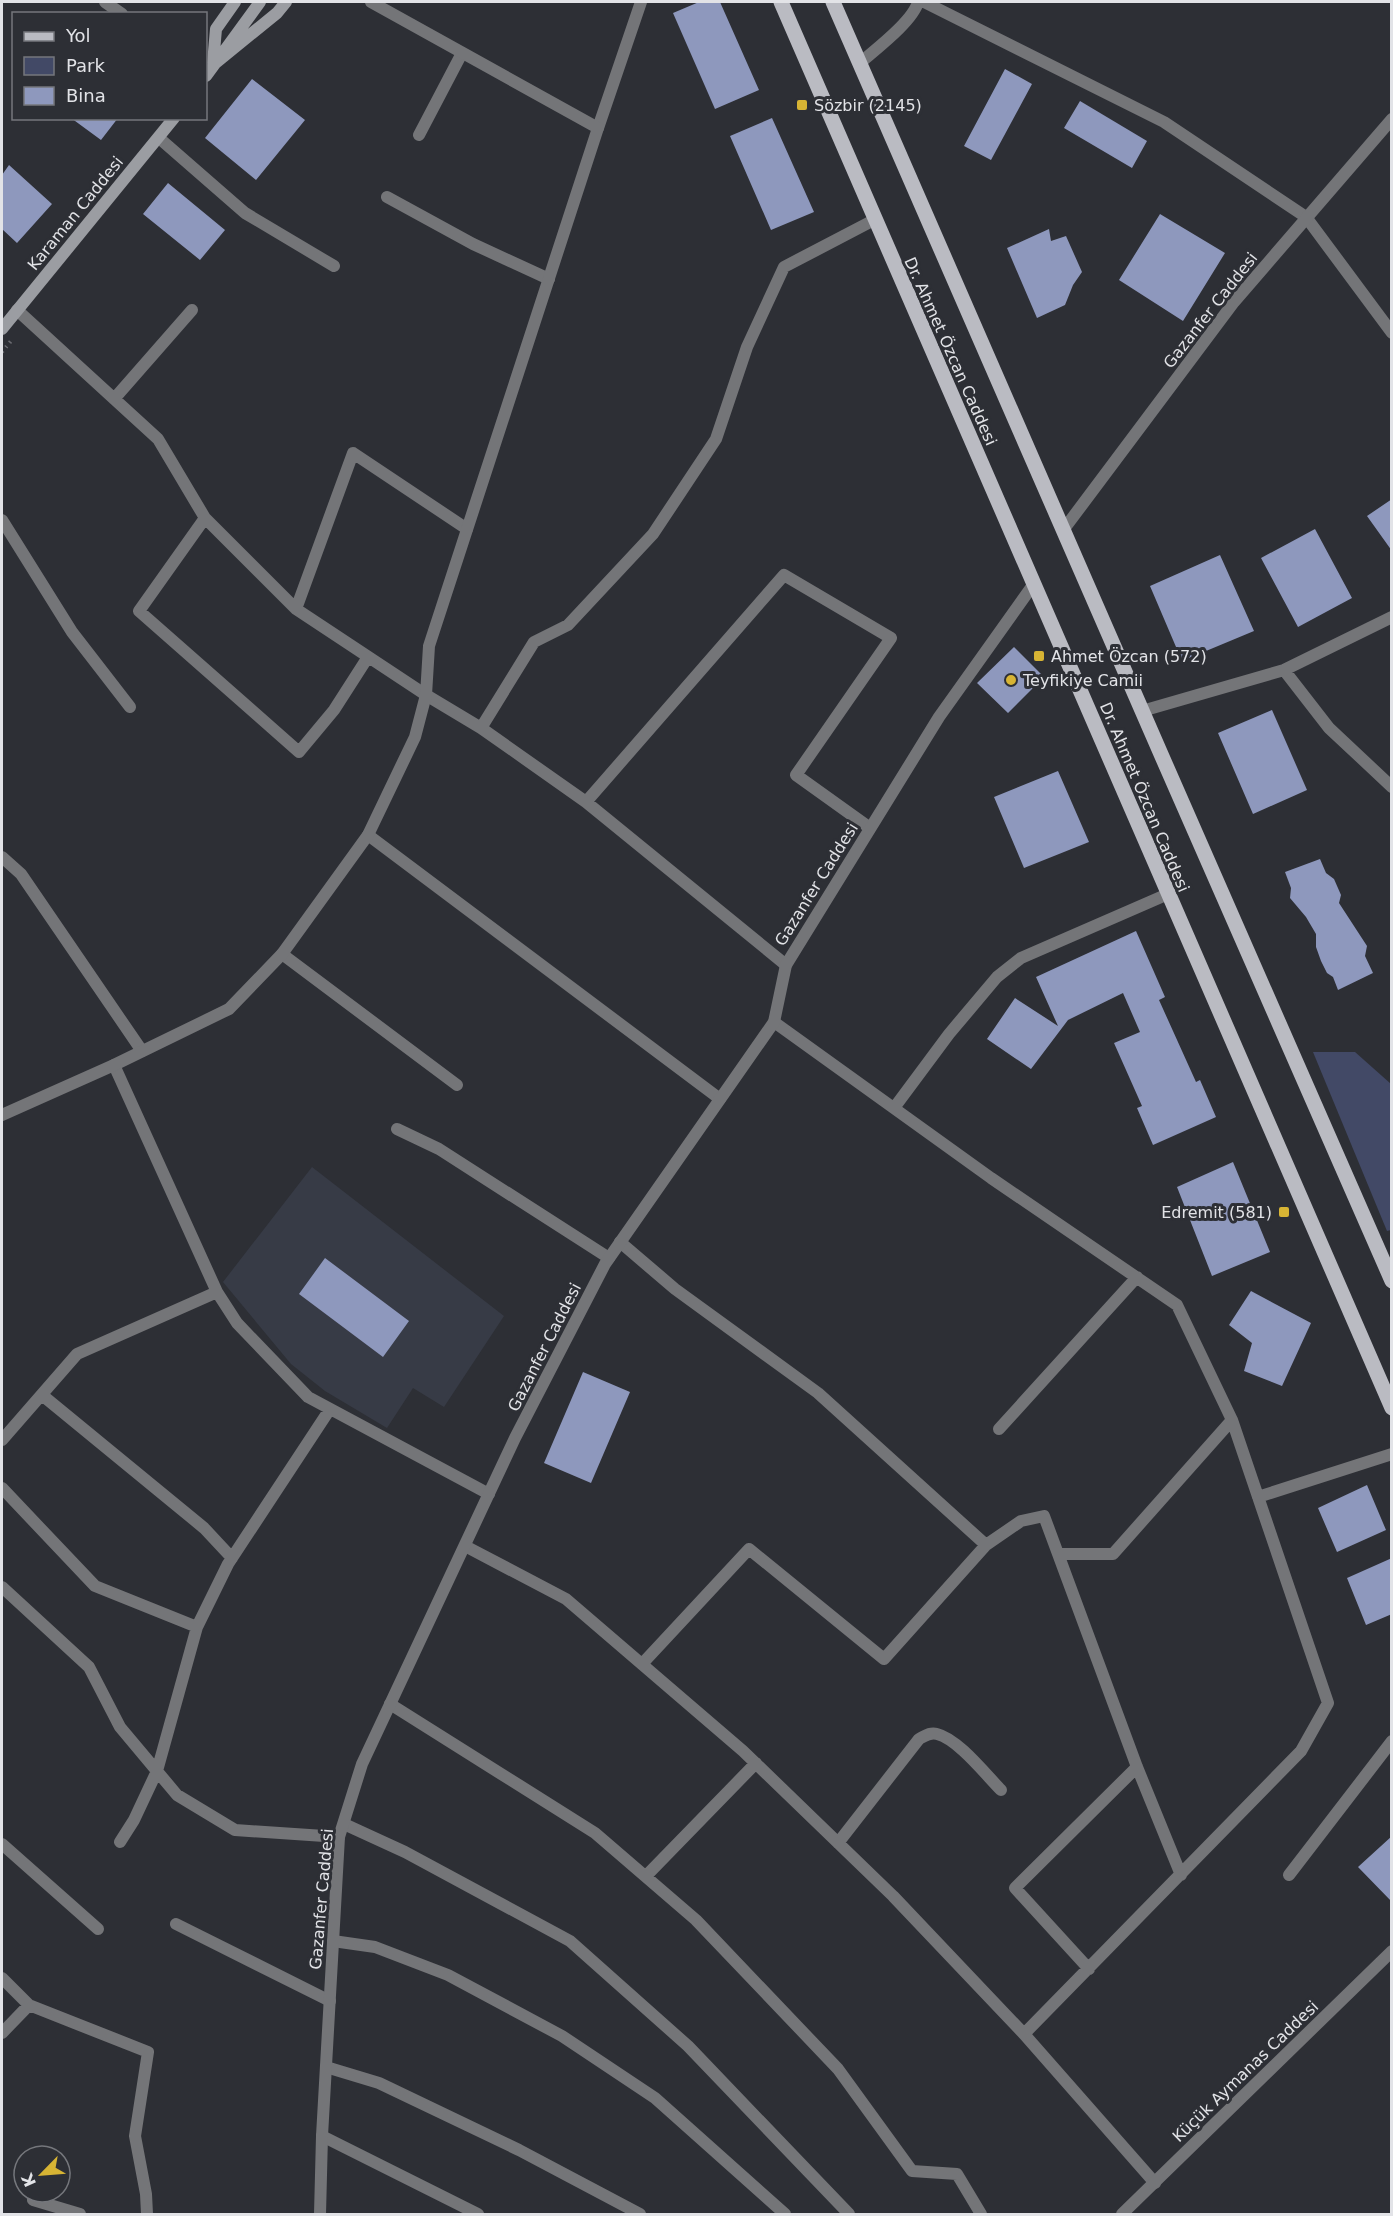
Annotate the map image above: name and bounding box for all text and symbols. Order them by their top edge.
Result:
legend [12,12,207,120]
text: Yol [65,25,91,46]
text: Park [66,55,105,76]
text: Bina [66,85,106,106]
place label: Sözbir (2145) [814,96,922,115]
marker: Sözbir (2145) [795,98,809,112]
street label: Karaman Caddesi [24,153,127,274]
street label: Gazanfer Caddesi [1159,249,1261,372]
street label: Dr. Ahmet Özcan Caddesi [900,254,1001,448]
place label: Ahmet Özcan (572) [1051,647,1207,666]
marker: Ahmet Özcan (572) [1032,649,1046,663]
place label: Teyfikiye Camii [1022,671,1143,690]
marker: Teyfikiye Camii [1004,673,1018,687]
street label: Dr. Ahmet Özcan Caddesi [1096,699,1193,895]
street label: Gazanfer Caddesi [771,819,862,949]
place label: Edremit (581) [1161,1203,1272,1222]
marker: Edremit (581) [1277,1205,1291,1219]
street label: Gazanfer Caddesi [504,1280,585,1415]
street label: Gazanfer Caddesi [306,1828,337,1970]
street label: Küçük Aymanas Caddesi [1169,1997,1322,2146]
north arrow [12,2144,72,2204]
text: K [17,2170,40,2190]

